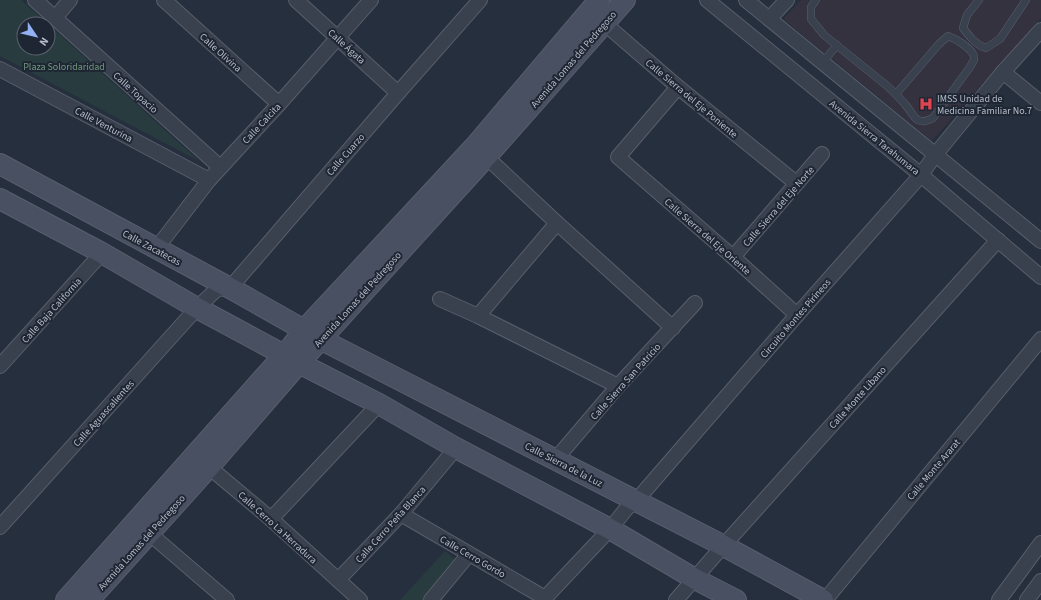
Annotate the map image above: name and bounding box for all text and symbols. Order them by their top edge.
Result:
street label: Avenida Lomas del Pedregoso [528,8,620,111]
north arrow [16,16,56,56]
street label: Calle Ágata [324,26,368,67]
street label: Calle Olivina [196,30,244,75]
text: N [36,34,52,49]
street label: Calle Sierra del Eje Poniente [642,56,740,142]
park label: Plaza Soloridaridad [23,60,105,74]
street label: Calle Topacio [110,69,161,117]
place label: IMSS Unidad de Medicina Familiar No.7 [937,92,1032,118]
hospital icon: IMSS Unidad de Medicina Familiar No.7 [918,96,934,112]
street label: Avenida Sierra Tarahumara [826,97,922,179]
street label: Calle Calcita [239,100,284,147]
street label: Calle Venturina [72,104,135,146]
street label: Calle Cuarzo [323,130,368,179]
street label: Calle Sierra del Eje Norte [740,163,818,250]
street label: Calle Sierra del Eje Oriente [661,195,754,278]
street label: Calle Zacatecas [120,227,183,269]
street label: Avenida Lomas del Pedregoso [311,249,405,351]
street label: Calle Baja California [19,275,85,346]
street label: Circuito Montes Pirineos [757,276,834,361]
street label: Calle Sierra San Patricio [587,340,664,423]
street label: Calle Monte Líbano [826,363,890,432]
street label: Calle Aguascalientes [70,377,137,450]
street label: Calle Monte Ararat [904,435,964,503]
street label: Calle Sierra de la Luz [522,439,605,491]
street label: Calle Cerro Peña Blanca [352,483,429,566]
street label: Calle Cerro La Herradura [235,488,320,567]
street label: Avenida Lomas del Pedregoso [95,492,189,594]
street label: Calle Cerro Gordo [437,532,508,581]

